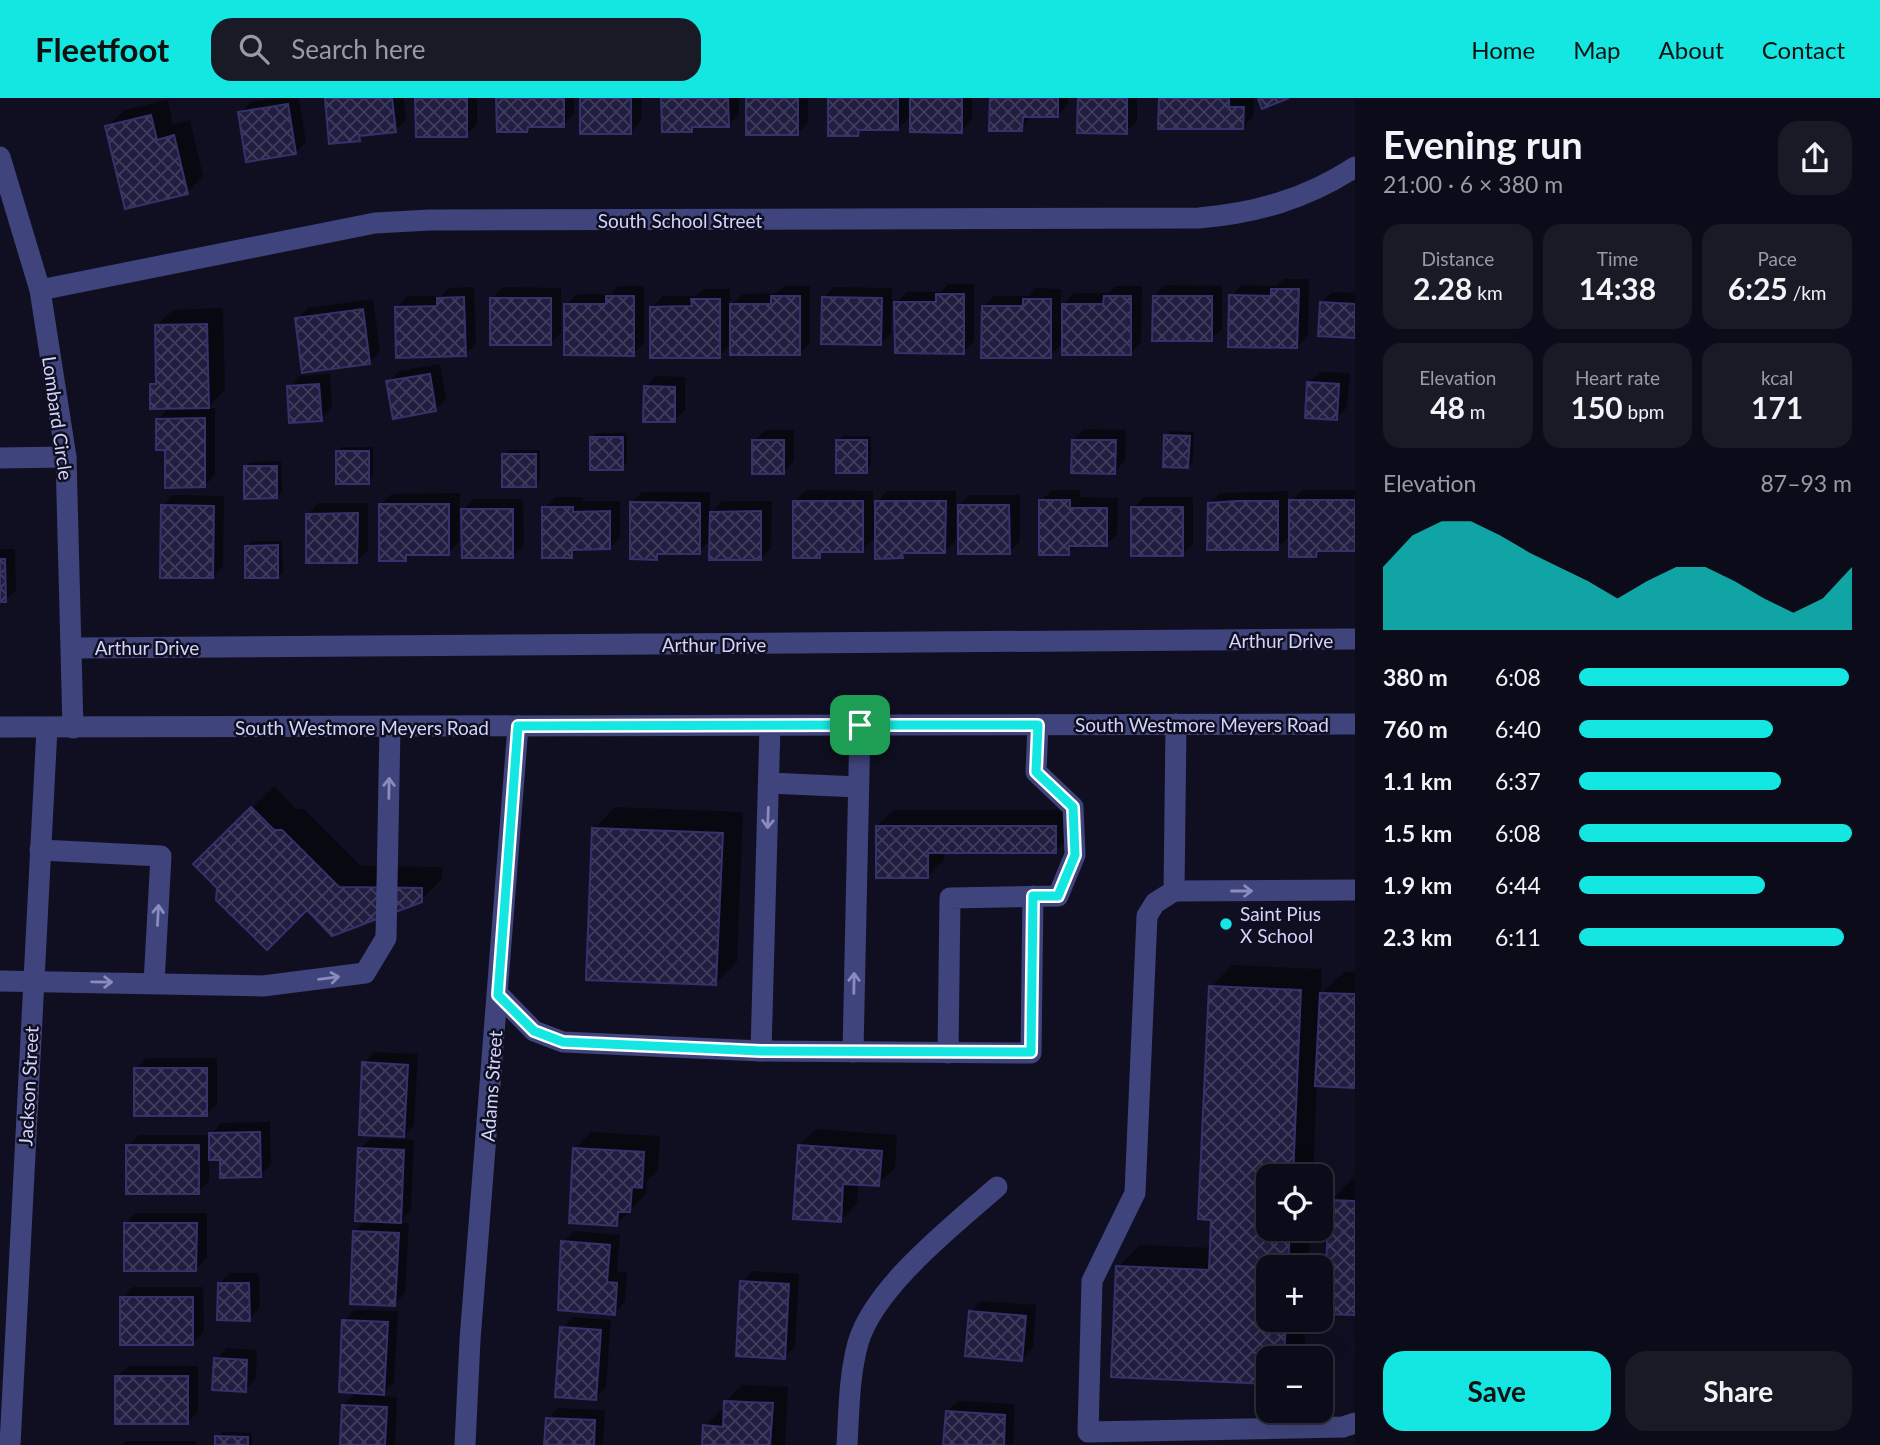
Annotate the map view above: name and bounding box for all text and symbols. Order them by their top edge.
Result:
search box [211,18,701,81]
text: Fleetfoot [35,29,169,69]
icon: search [235,30,273,68]
text: Search here [291,33,425,65]
text: Home [1471,35,1535,64]
text: Map [1573,35,1621,64]
text: About [1659,35,1724,64]
text: Contact [1762,35,1845,64]
text: Evening run [1383,121,1583,167]
button: share [1778,121,1852,195]
text: 21:00 · 6 × 380 m [1383,170,1563,198]
street label: South School Street [598,209,763,232]
text: Distance [1421,247,1494,270]
text: Time [1597,247,1638,270]
text: Pace [1757,247,1797,270]
text: 2.28 [1413,270,1472,306]
text: 14:38 [1579,270,1656,306]
text: 6:25 [1728,270,1788,306]
text: km [1472,281,1503,304]
text: /km [1788,281,1827,304]
street label: Lombard Circle [38,355,78,481]
text: Elevation [1419,366,1496,389]
text: Heart rate [1575,366,1660,389]
text: kcal [1761,366,1793,389]
text: 48 [1430,389,1465,425]
text: 150 [1571,389,1623,425]
text: 171 [1751,389,1803,425]
text: m [1465,400,1485,423]
text: bpm [1623,400,1664,423]
text: Elevation [1383,469,1476,497]
text: 87–93 m [1760,469,1852,497]
street label: Arthur Drive [1229,629,1333,652]
street label: Arthur Drive [662,633,766,656]
street label: Arthur Drive [95,636,199,659]
text: 380 m [1383,663,1448,691]
text: 6:08 [1495,663,1541,691]
pin [830,695,890,755]
icon: arrive [841,706,879,744]
street label: South Westmore Meyers Road [1075,713,1329,736]
text: 760 m [1383,715,1448,743]
text: 6:40 [1495,715,1541,743]
street label: South Westmore Meyers Road [235,716,489,739]
text: 1.1 km [1383,767,1452,795]
text: 6:37 [1495,767,1541,795]
one-way arrow [382,777,396,800]
one-way arrow [761,806,774,829]
text: 1.5 km [1383,819,1452,847]
text: 6:08 [1495,819,1541,847]
text: 1.9 km [1383,871,1452,899]
text: 6:44 [1495,871,1541,899]
one-way arrow [1230,884,1253,898]
place label: Saint Pius X School [1240,902,1321,947]
one-way arrow [152,904,165,926]
marker: Saint Pius X School [1218,916,1234,932]
text: 2.3 km [1383,923,1452,951]
text: 6:11 [1495,923,1541,951]
one-way arrow [317,971,340,984]
one-way arrow [847,972,861,995]
one-way arrow [90,975,113,988]
street label: Jackson Street [13,1025,43,1147]
street label: Adams Street [476,1029,506,1142]
map controls [1256,1164,1333,1423]
button: locate [1256,1164,1333,1241]
button: + [1256,1255,1333,1332]
button: − [1256,1346,1333,1423]
button: Save [1383,1351,1611,1431]
button: Share [1625,1351,1852,1431]

